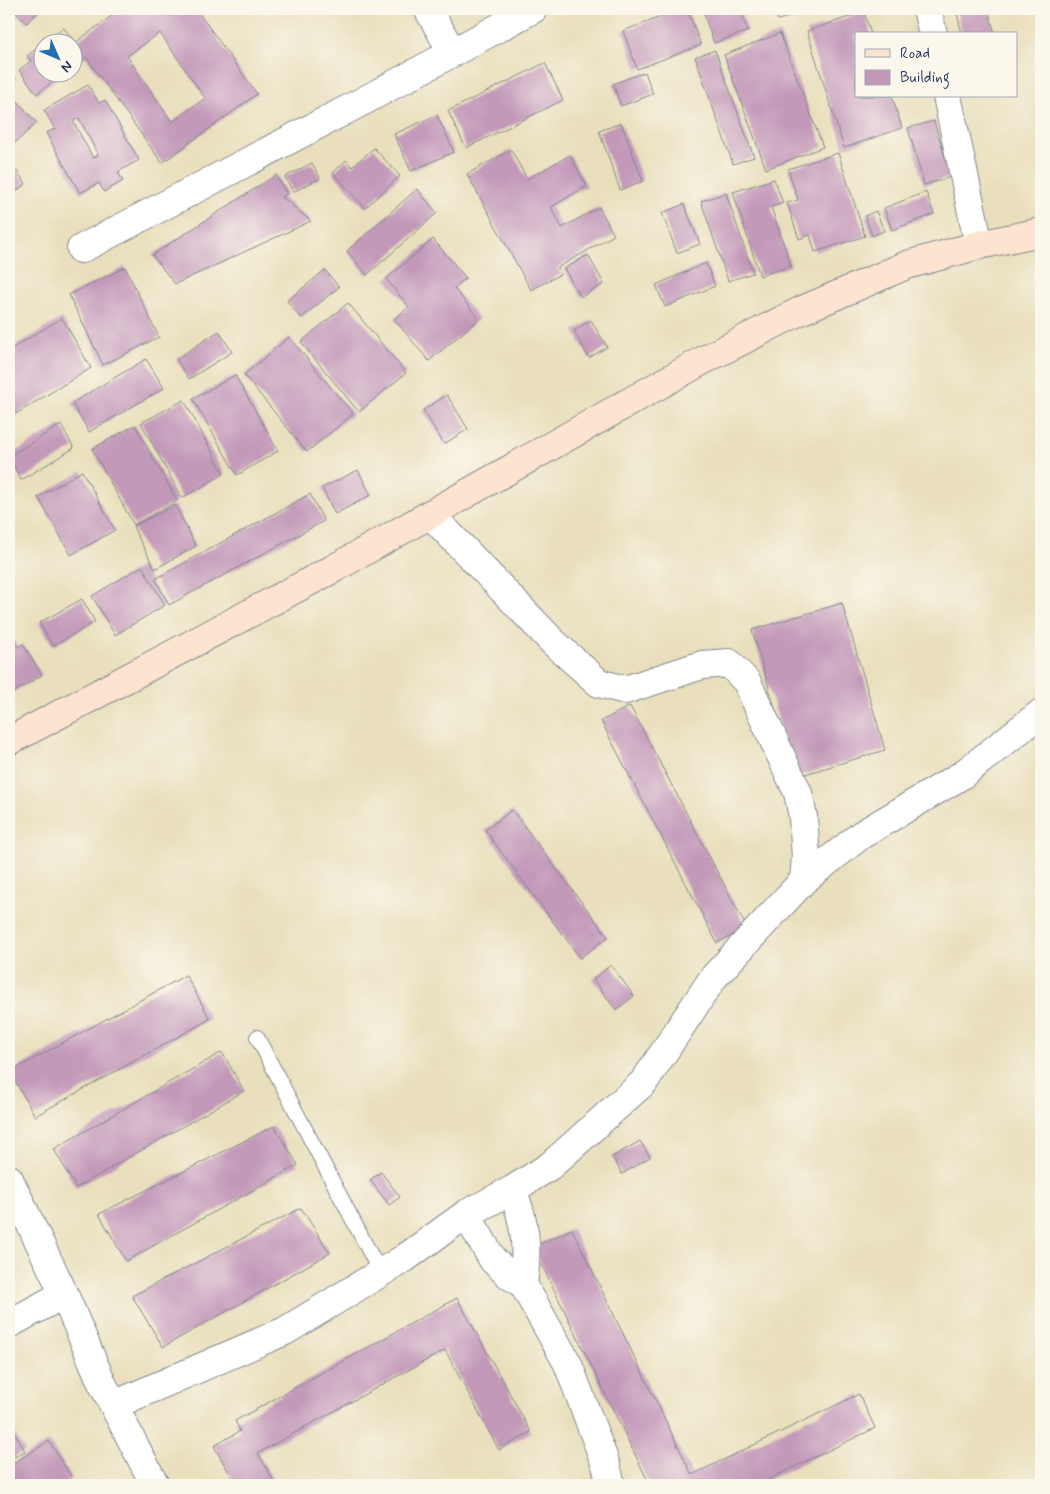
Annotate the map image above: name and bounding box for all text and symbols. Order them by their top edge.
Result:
north arrow [32,32,82,82]
legend [855,32,1018,98]
text: Road [900,44,930,64]
text: N [57,57,76,76]
text: Building [900,68,950,89]

